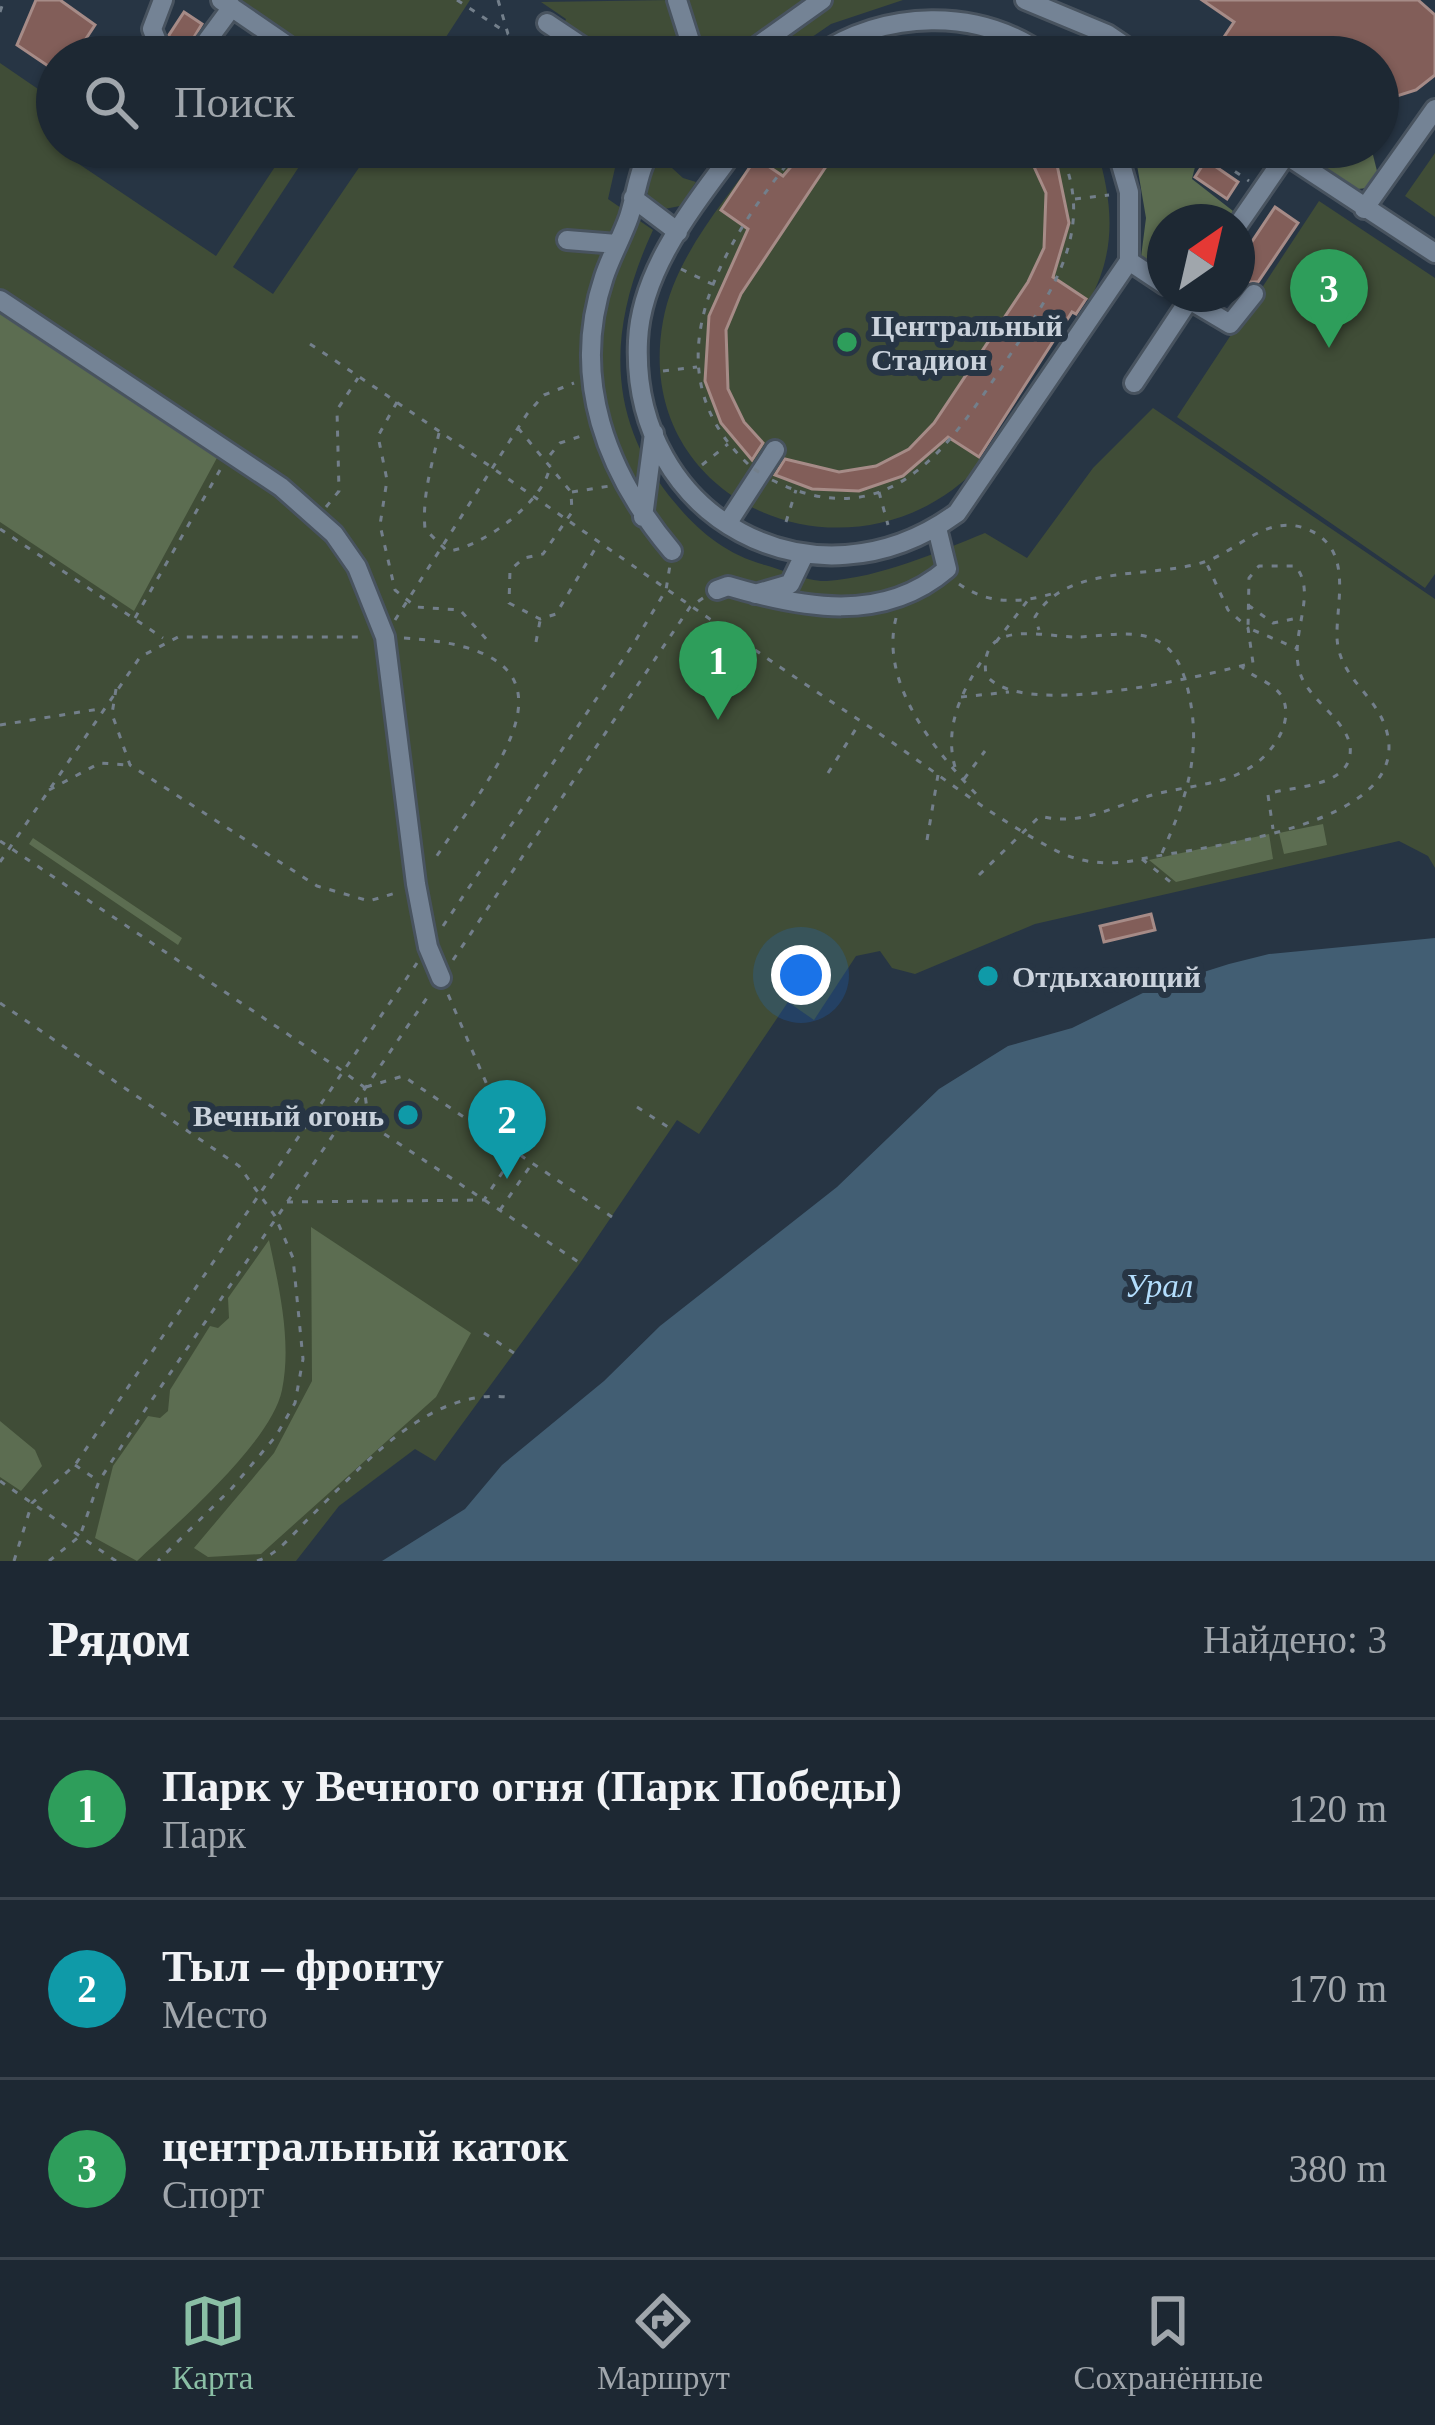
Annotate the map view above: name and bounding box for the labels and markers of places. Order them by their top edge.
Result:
pin: 3 [1290,249,1368,348]
place label: Центральный Стадион [871,309,1063,376]
marker: Центральный Стадион [834,329,860,355]
pin: 1 [679,621,757,720]
place label: Отдыхающий [1012,960,1201,993]
marker: Отдыхающий [975,963,1001,989]
pin: 2 [468,1080,546,1179]
place label: Вечный огонь [193,1099,384,1132]
marker: Вечный огонь [395,1102,421,1128]

